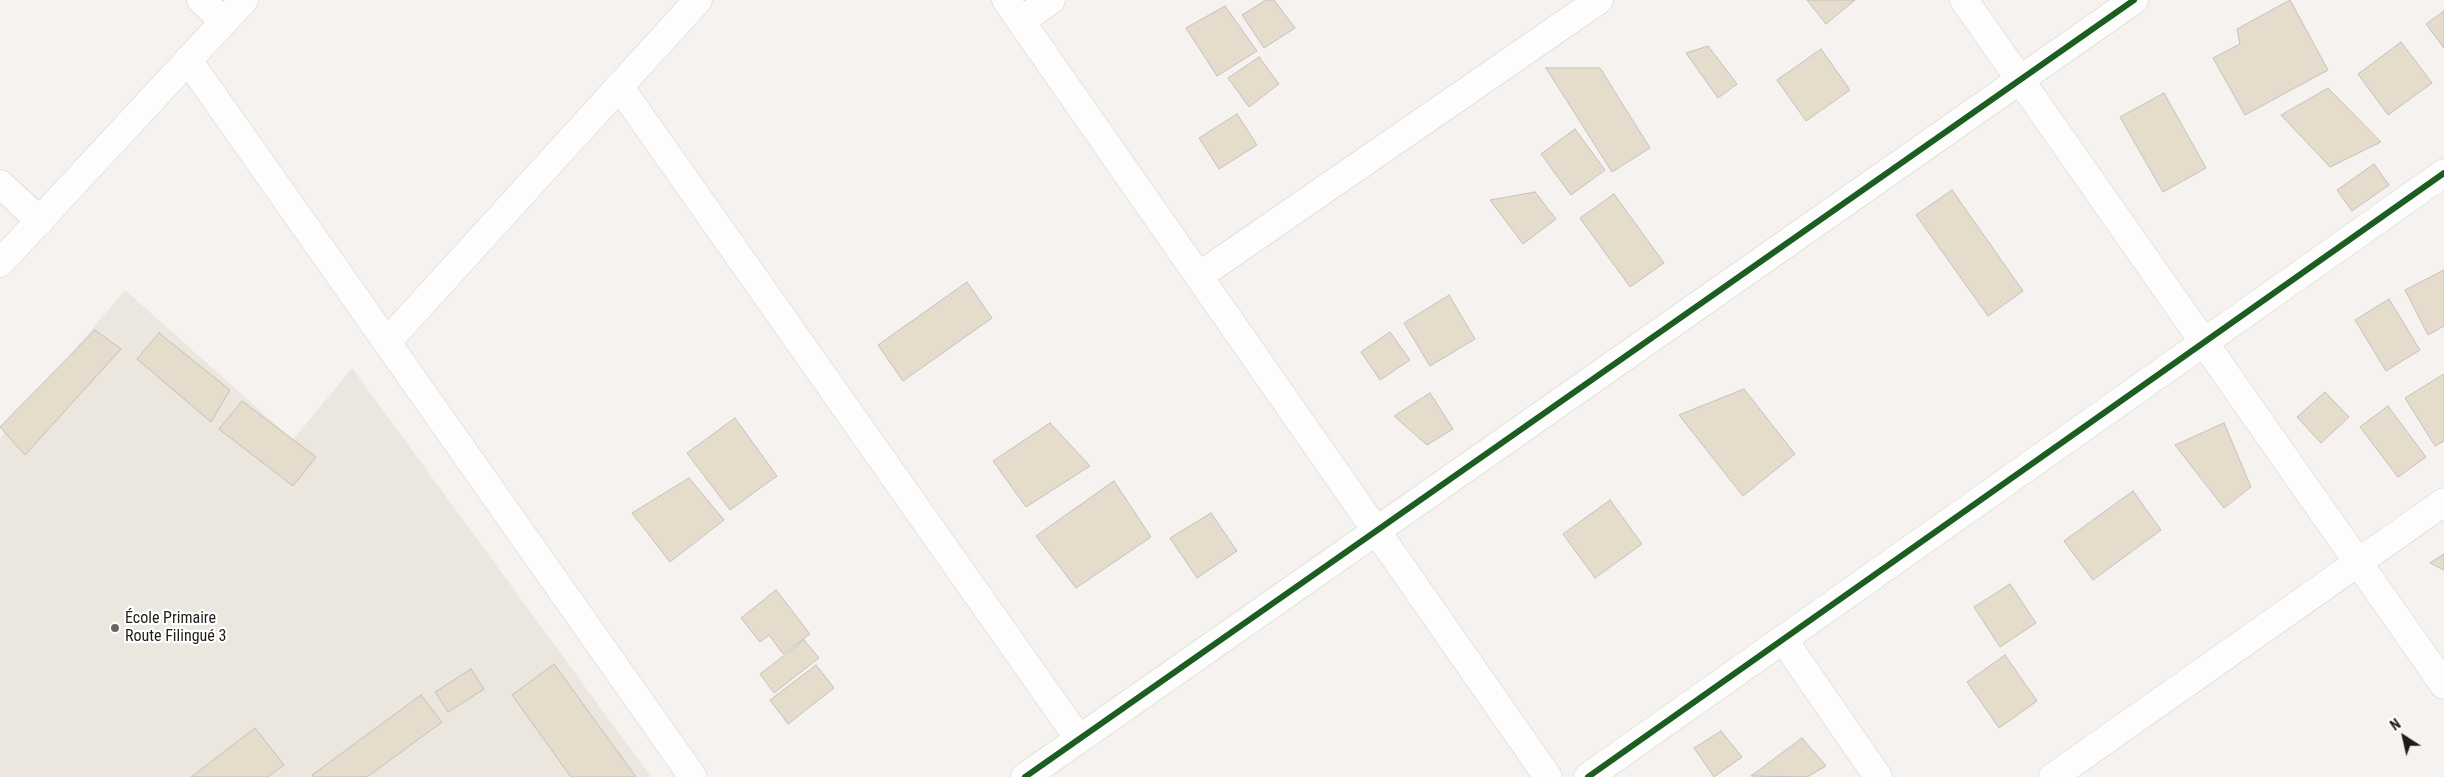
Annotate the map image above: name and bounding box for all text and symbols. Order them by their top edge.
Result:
place label: École Primaire Route Filingué 3 [125,609,226,647]
marker: École Primaire Route Filingué 3 [109,622,121,634]
north arrow [2379,712,2429,762]
text: N [2387,716,2403,734]

